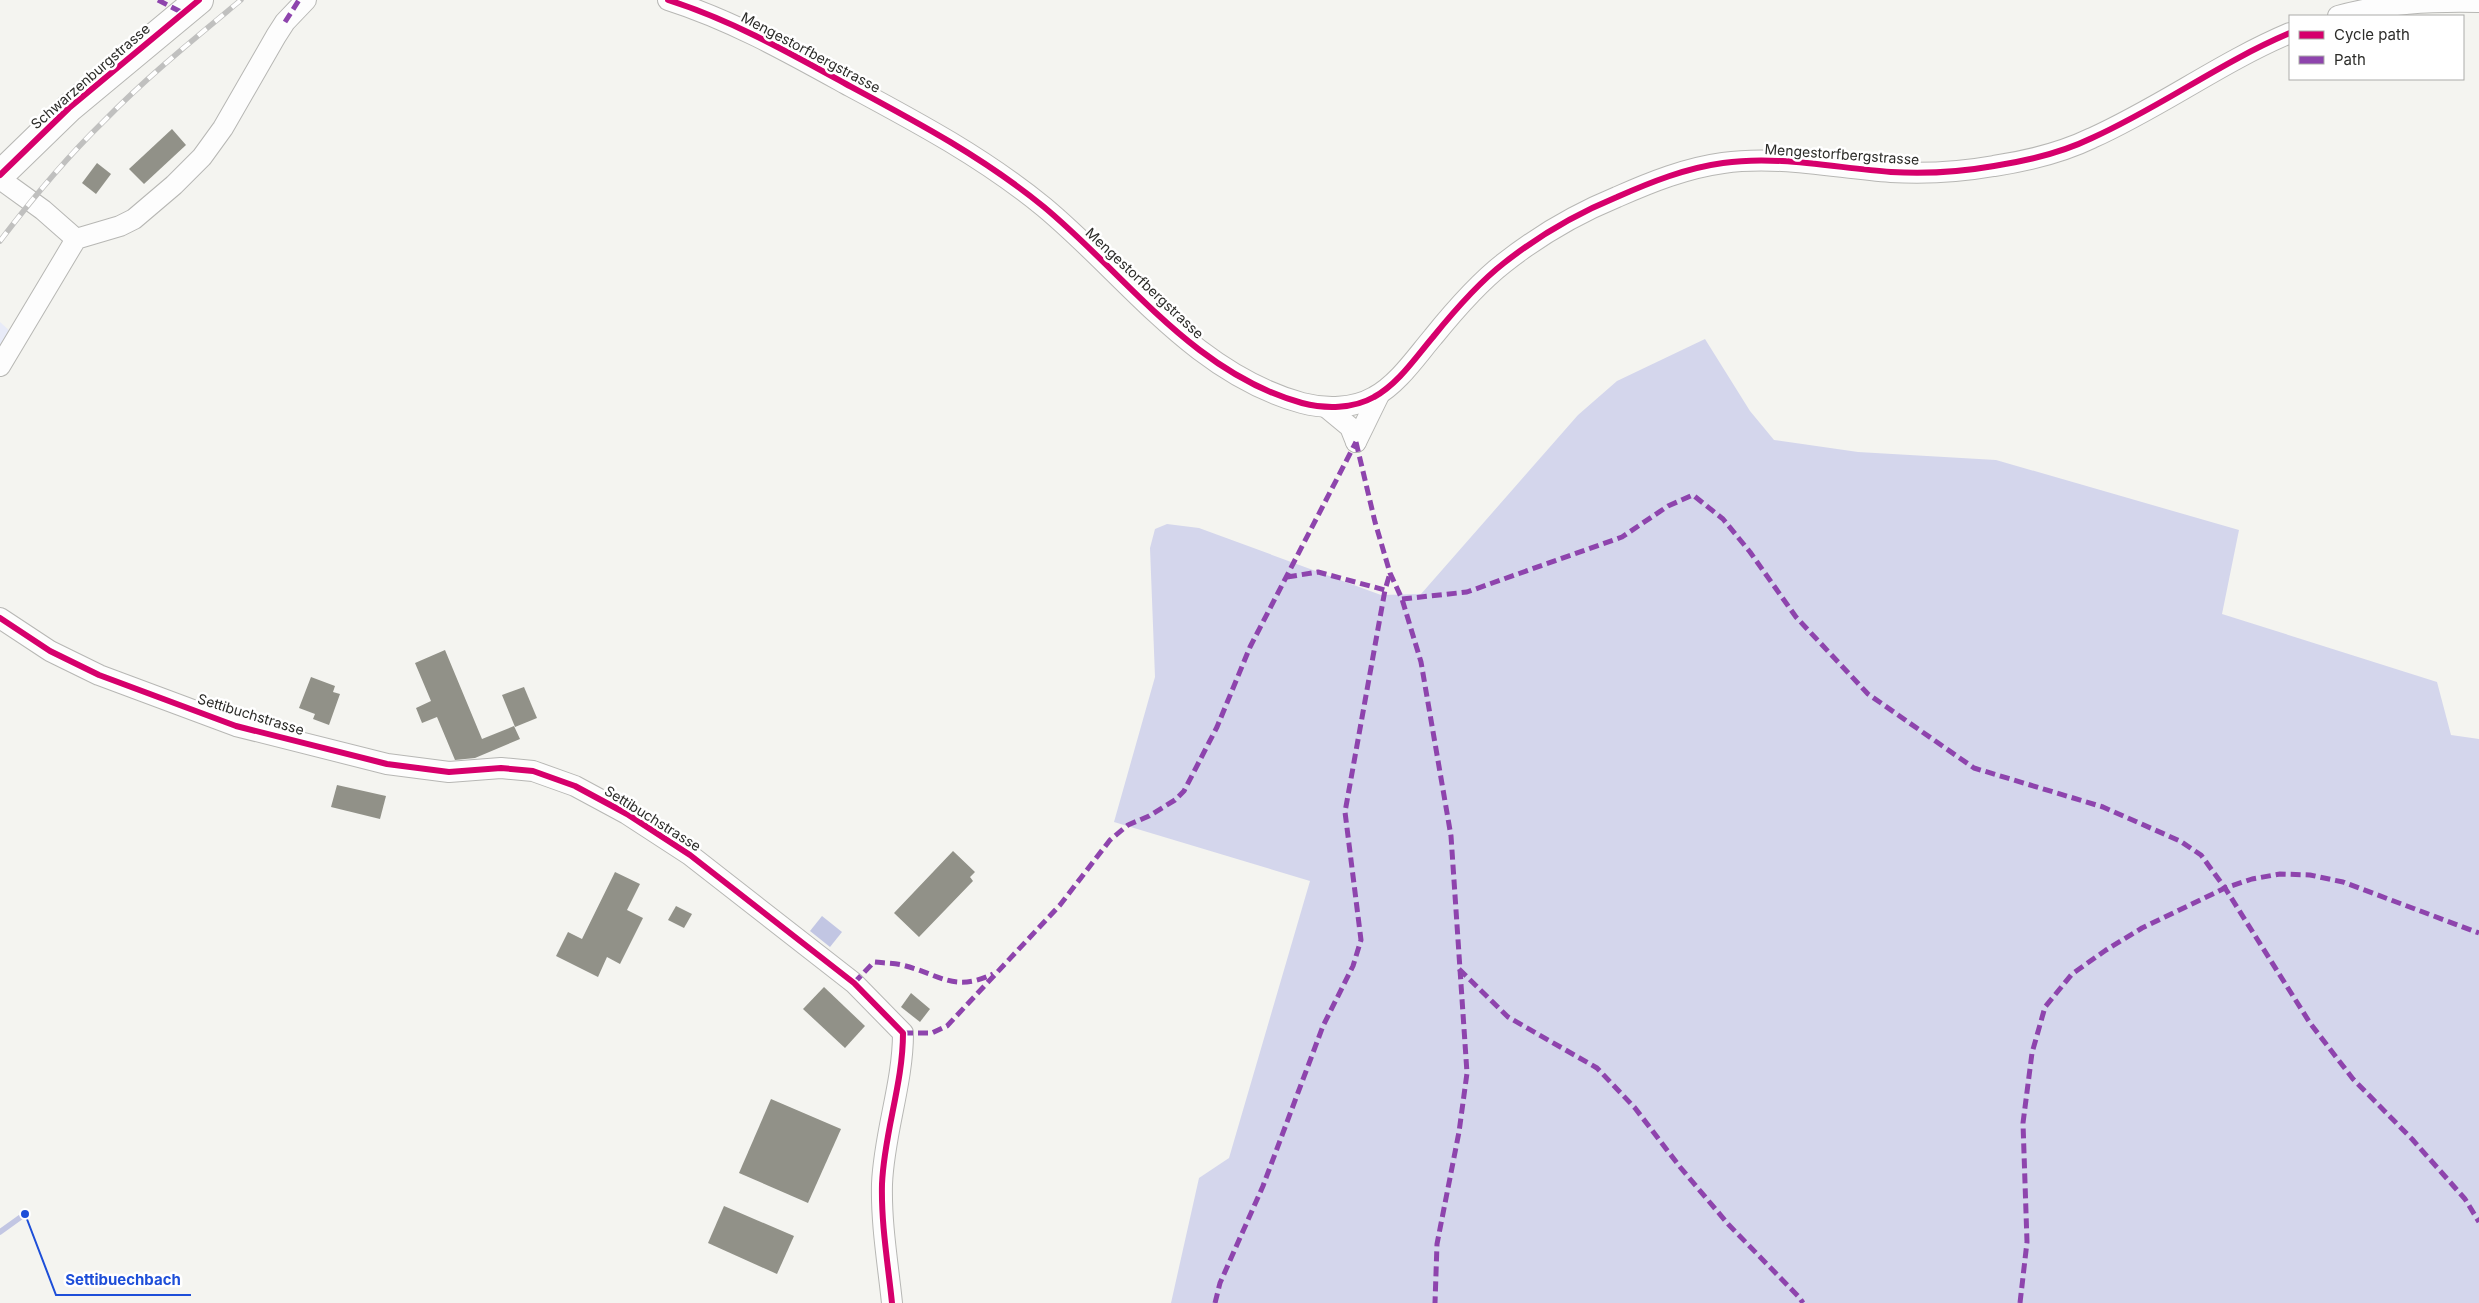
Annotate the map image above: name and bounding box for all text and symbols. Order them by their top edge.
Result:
street label: Mengestorfbergstrasse [739,8,883,96]
legend [2289,15,2464,80]
street label: Schwarzenburgstrasse [27,20,153,132]
text: Cycle path [2334,25,2410,44]
text: Path [2334,50,2366,69]
street label: Mengestorfbergstrasse [1764,140,1920,168]
street label: Mengestorfbergstrasse [1082,224,1208,342]
street label: Settibuchstrasse [196,690,306,738]
street label: Settibuchstrasse [602,782,704,854]
callout: Settibuechbach [56,1265,191,1295]
text: Settibuechbach [65,1270,181,1289]

